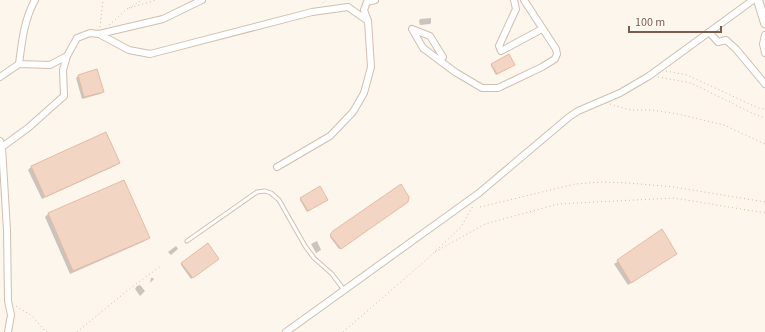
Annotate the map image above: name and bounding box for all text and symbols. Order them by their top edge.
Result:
scale bar [629,8,721,34]
text: 100 m [635,14,665,31]

